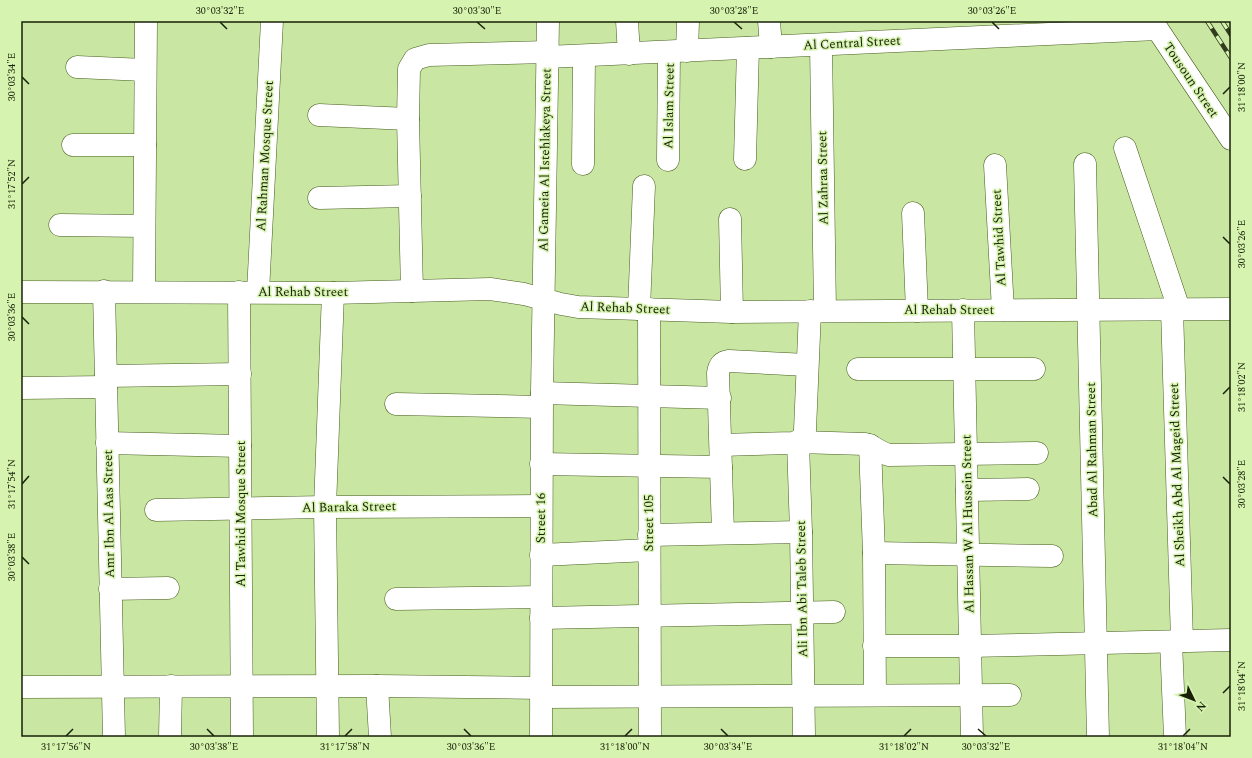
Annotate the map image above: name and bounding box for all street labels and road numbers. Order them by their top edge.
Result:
street label: Al Central Street [803,30,902,56]
street label: Tousoun Street [1158,38,1224,122]
street label: Al Islam Street [658,62,680,149]
street label: Al Gameia Al Istehlakeya Street [533,68,557,252]
street label: Al Rahman Mosque Street [251,80,279,232]
street label: Al Zahraa Street [812,130,834,225]
street label: Al Tawhid Street [986,189,1012,287]
street label: Al Rehab Street [258,282,348,302]
street label: Al Rehab Street [580,296,671,320]
street label: Al Rehab Street [904,300,994,320]
street label: Abad Al Rahman Street [1081,382,1103,518]
street label: Al Sheikh Abd Al Mageid Street [1164,382,1190,567]
street label: Al Hassan W Al Hussein Street [956,434,980,614]
street label: Al Tawhid Mosque Street [231,440,251,587]
street label: Amr Ibn Al Aas Street [98,449,120,578]
street label: Street 16 [531,492,551,543]
street label: Street 105 [639,495,659,551]
street label: Al Baraka Street [302,496,397,518]
street label: Ali Ibn Abi Taleb Street [791,520,813,658]

